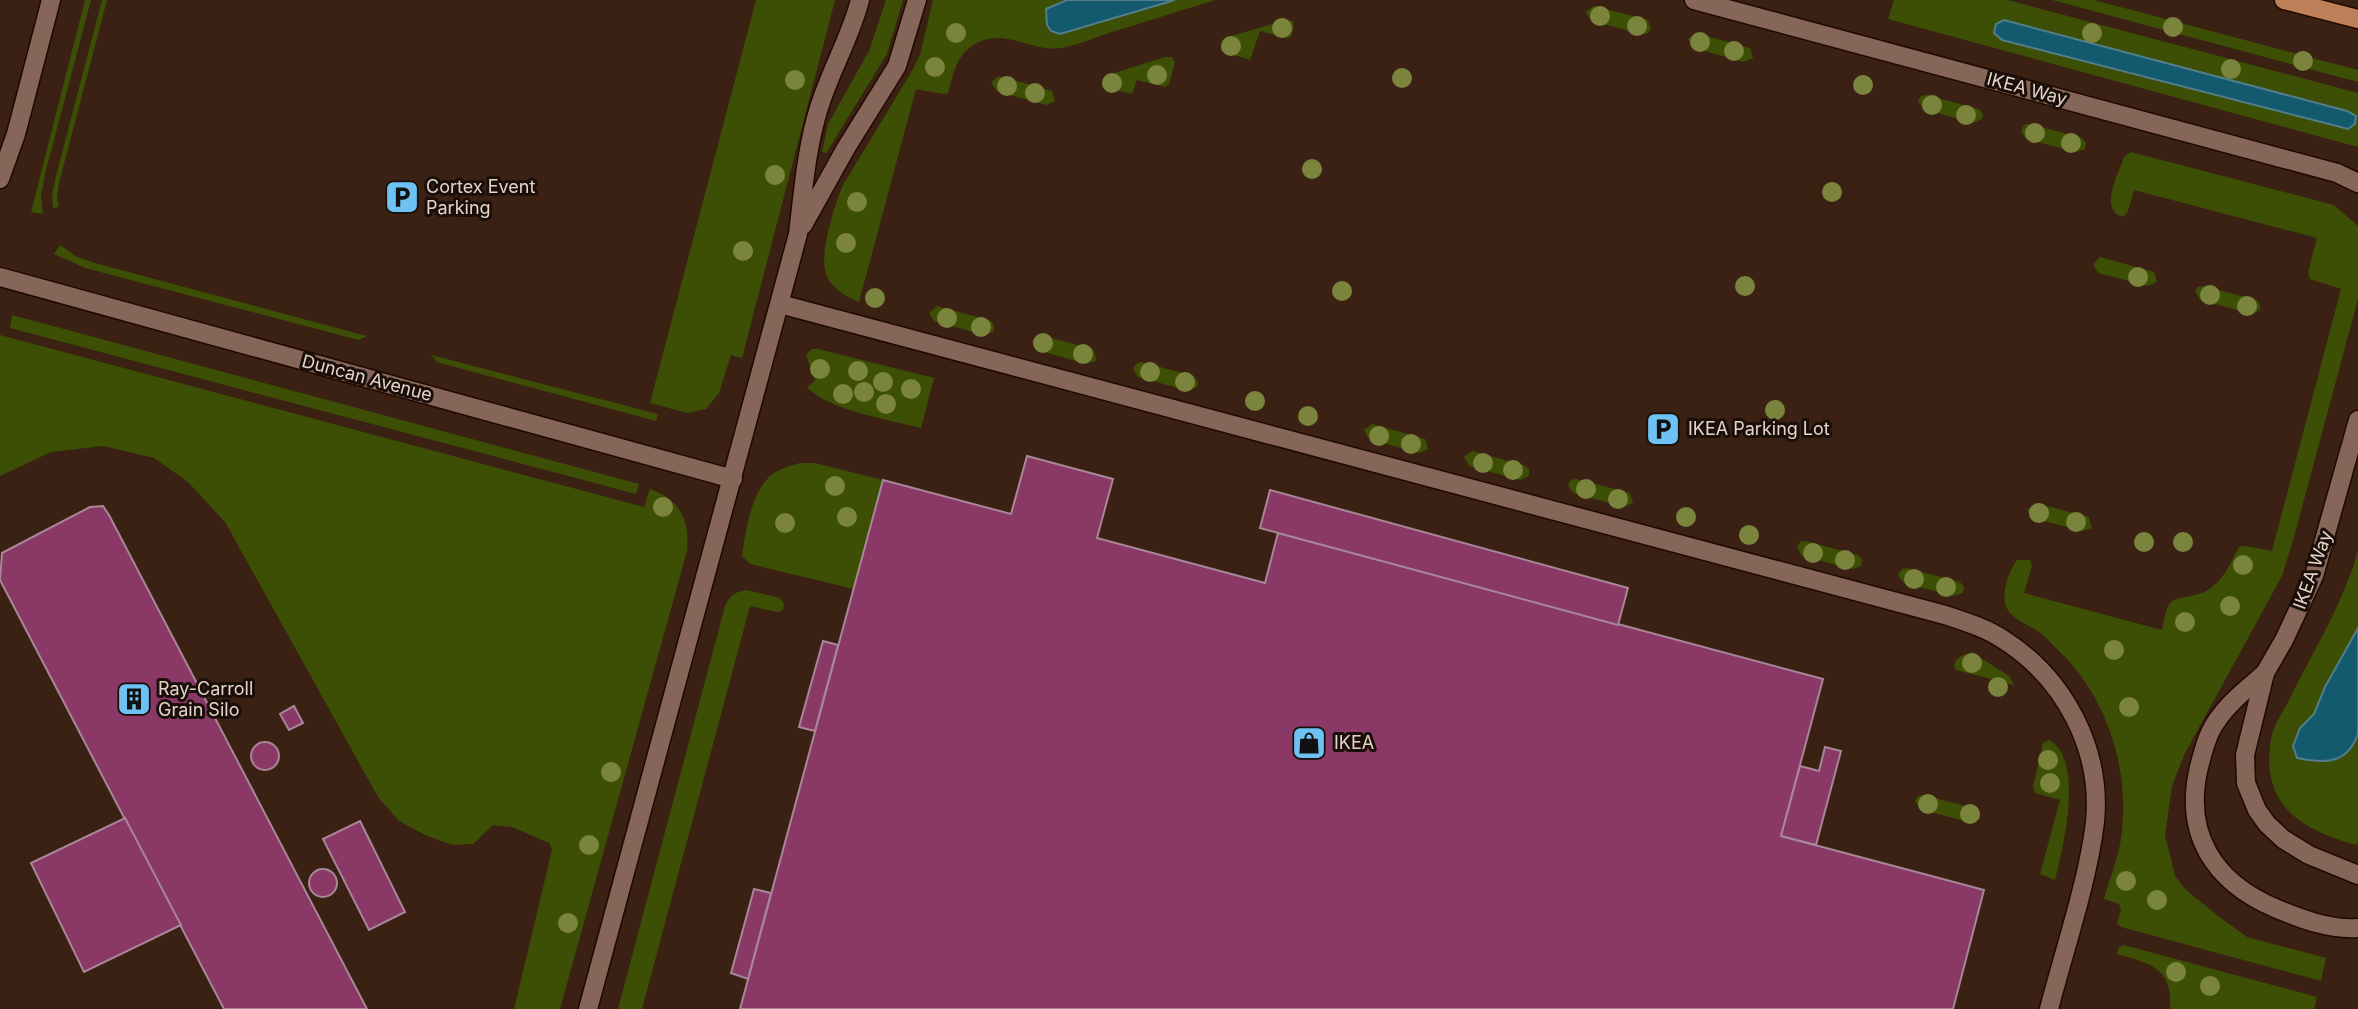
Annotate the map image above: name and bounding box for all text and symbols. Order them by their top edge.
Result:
street label: IKEA Way [1985,68,2069,109]
place label: Cortex Event Parking [426,176,535,218]
parking icon: Cortex Event Parking [383,178,421,216]
street label: Duncan Avenue [300,350,434,405]
parking icon: IKEA Parking Lot [1644,410,1682,448]
place label: IKEA Parking Lot [1688,418,1830,439]
street label: IKEA Way [2289,528,2336,612]
place label: Ray-Carroll Grain Silo [158,678,253,720]
building icon: Ray-Carroll Grain Silo [115,680,153,718]
shop icon: IKEA [1290,724,1328,762]
place label: IKEA [1334,732,1374,753]

